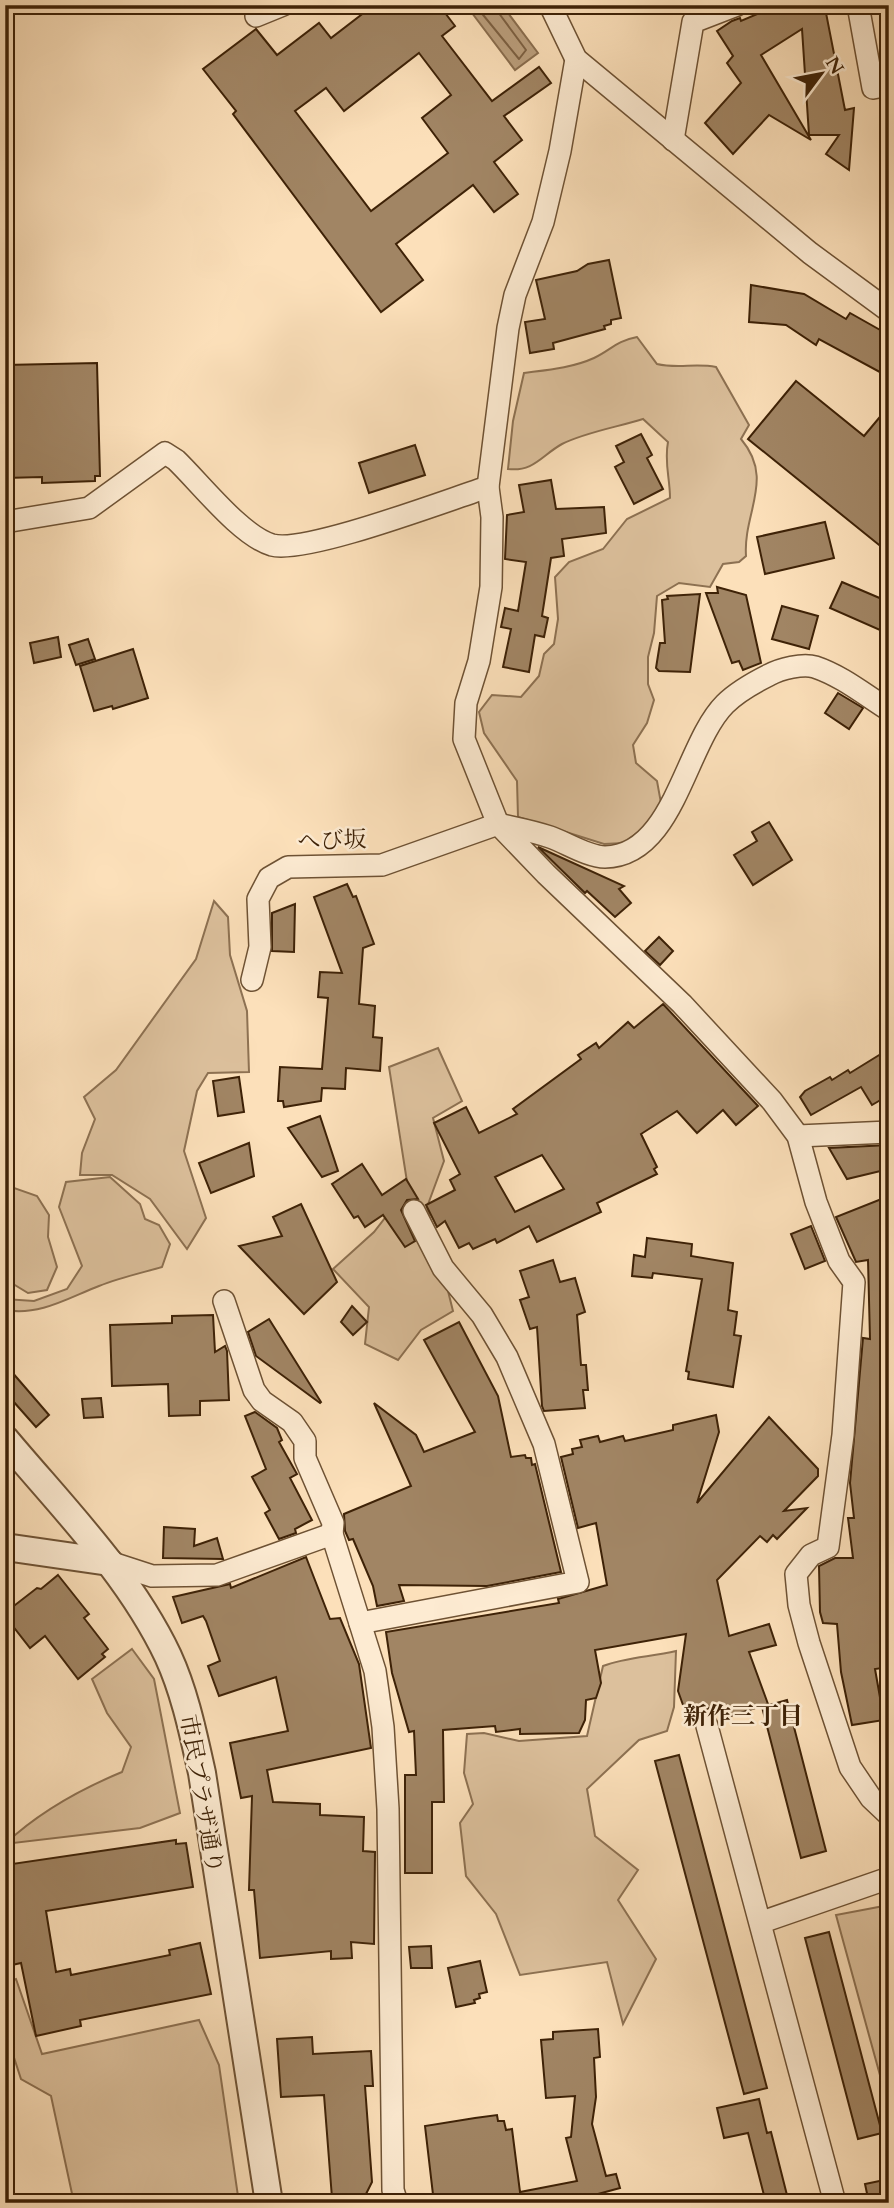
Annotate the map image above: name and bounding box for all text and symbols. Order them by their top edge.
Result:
north arrow [786,38,856,108]
text: N [819,52,850,80]
street label: へび坂 [297,824,367,857]
district label: 新作三丁目 [683,1700,803,1733]
street label: 市民プラザ通り [172,1712,231,1876]

